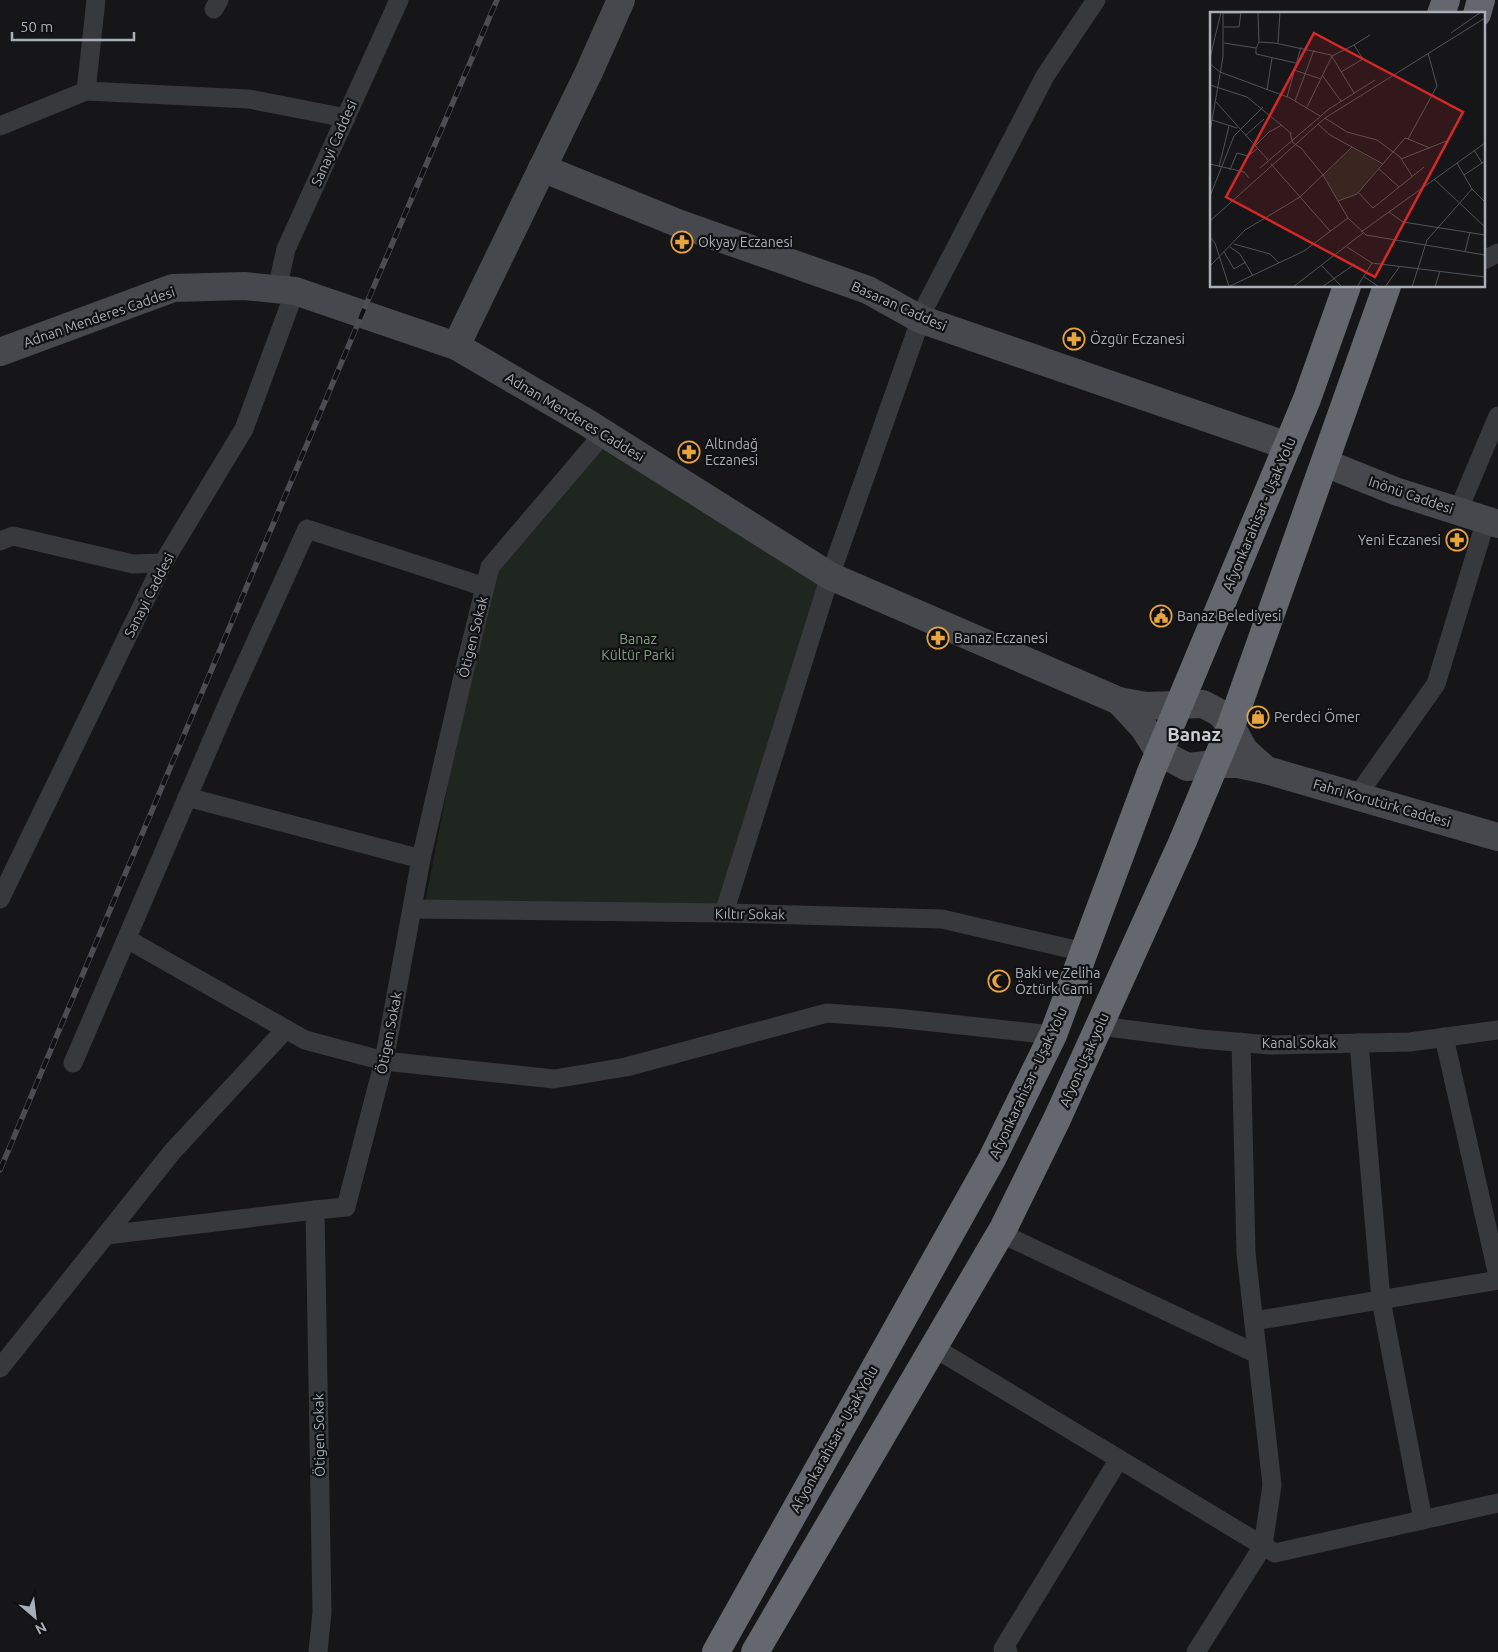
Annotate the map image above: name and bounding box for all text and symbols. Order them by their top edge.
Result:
scale bar [12,10,135,42]
inset map [1210,12,1486,288]
text: 50 m [20,18,53,35]
street label: Sanayi Caddesi [308,98,360,188]
pharmacy icon: Okyay Eczanesi [670,230,694,254]
place label: Okyay Eczanesi [698,234,793,250]
street label: Basaran Caddesi [849,278,949,334]
street label: Adnan Menderes Caddesi [21,284,177,350]
pharmacy icon: Özgür Eczanesi [1062,327,1086,351]
place label: Özgür Eczanesi [1090,330,1185,347]
street label: Adnan Menderes Caddesi [503,369,647,465]
street label: Afyonkarahisar - Uşak Yolu [1219,435,1299,593]
place label: Altındağ Eczanesi [705,436,758,468]
pharmacy icon: Altındağ Eczanesi [677,440,701,464]
street label: Inönü Caddesi [1367,473,1455,517]
pharmacy icon: Yeni Eczanesi [1445,528,1469,552]
place label: Yeni Eczanesi [1358,532,1441,548]
street label: Sanayi Caddesi [121,550,177,640]
street label: Ötigen Sokak [454,594,491,679]
public building icon: Banaz Belediyesi [1149,604,1173,628]
place label: Banaz Belediyesi [1177,608,1281,624]
pharmacy icon: Banaz Eczanesi [926,626,950,650]
place label: Banaz Eczanesi [954,630,1048,646]
park label: Banaz Kültür Parki [601,631,675,663]
shop icon: Perdeci Ömer [1246,705,1270,729]
place label: Perdeci Ömer [1274,708,1361,725]
district label: Banaz [1167,723,1221,745]
street label: Fahri Korutürk Caddesi [1311,776,1453,830]
street label: Kıltır Sokak [715,905,785,923]
place label: Baki ve Zeliha Öztürk Cami [1015,965,1100,997]
mosque icon: Baki ve Zeliha Öztürk Cami [987,969,1011,993]
street label: Ötigen Sokak [372,990,405,1076]
street label: Afyonkarahisar - Uşak Yolu [986,1005,1070,1161]
street label: Afyon-Uşak yolu [1056,1010,1112,1110]
street label: Kanal Sokak [1262,1035,1336,1051]
street label: Afyonkarahisar - Uşak Yolu [787,1363,881,1515]
street label: Ötigen Sokak [309,1393,328,1477]
north arrow [10,1592,60,1642]
text: N [33,1619,49,1638]

